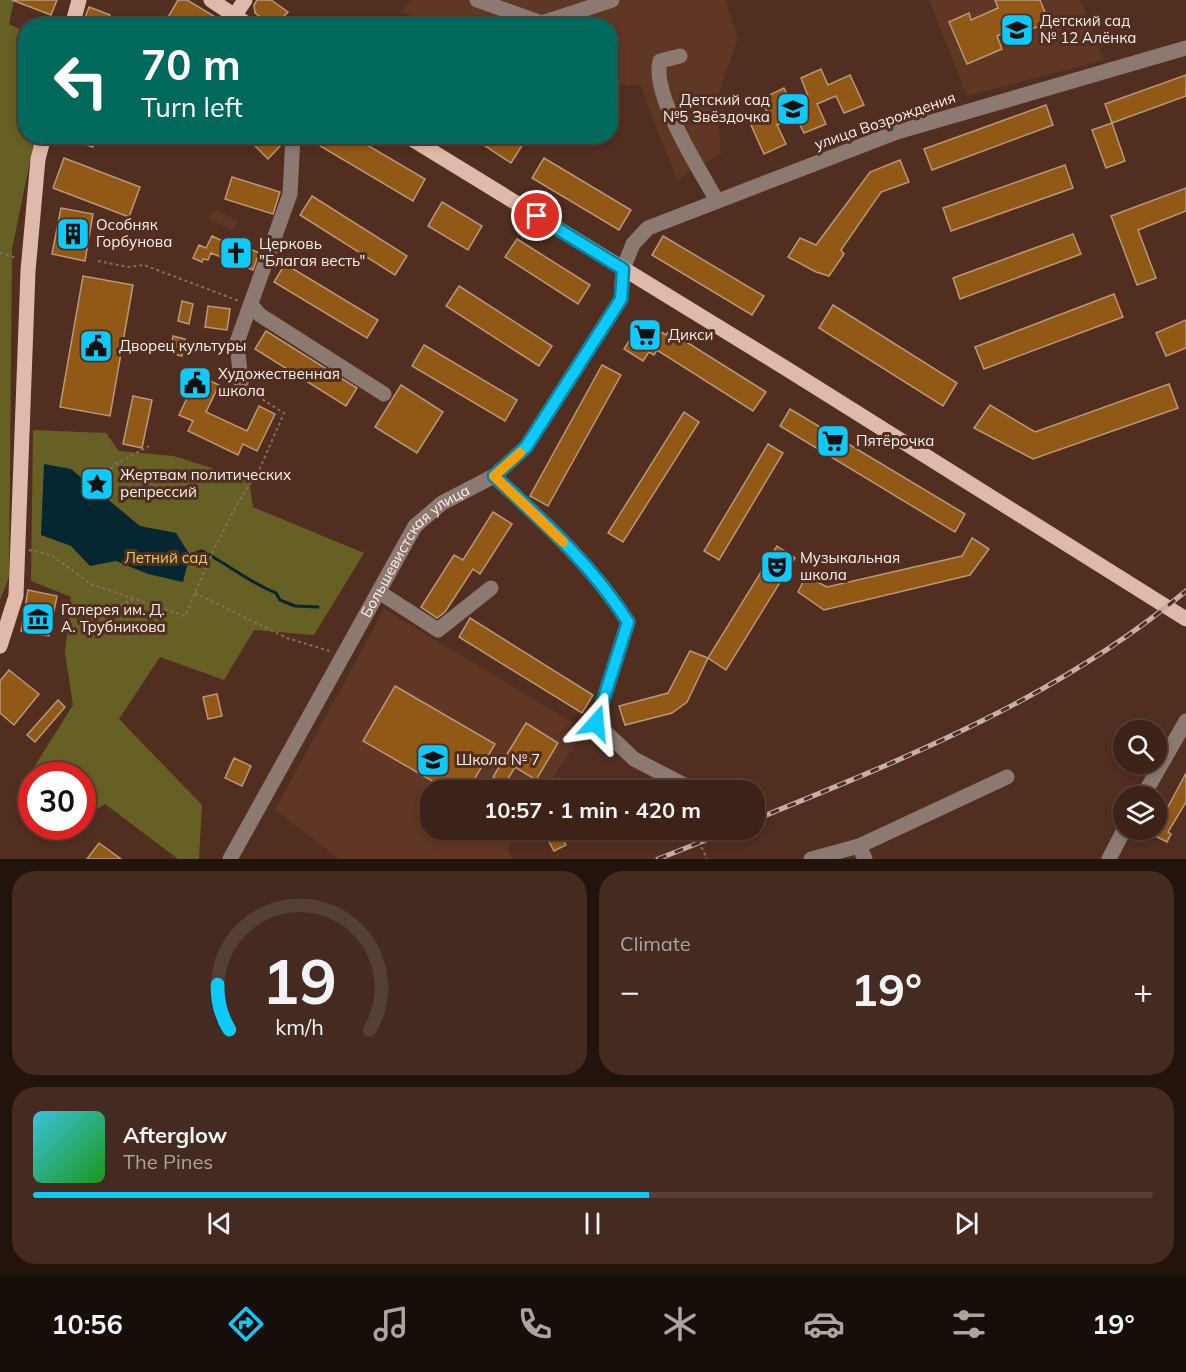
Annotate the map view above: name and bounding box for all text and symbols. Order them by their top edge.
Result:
place label: Детский сад № 12 Алёнка [1040,11,1136,47]
school or university icon: Детский сад № 12 Алёнка [999,12,1035,48]
text: 70 m [141,38,241,91]
icon: left [42,42,120,120]
street label: улица Возрождения [812,87,958,154]
text: Turn left [141,90,243,124]
place label: Детский сад №5 Звёздочка [663,90,770,126]
school or university icon: Детский сад №5 Звёздочка [775,91,811,127]
pin [511,190,562,241]
icon: arrive [520,199,553,232]
place label: Особняк Горбунова [96,215,172,251]
building icon: Особняк Горбунова [55,216,91,252]
place label: Церковь "Благая весть" [259,234,365,270]
church icon: Церковь "Благая весть" [218,235,254,271]
supermarket icon: Дикси [627,317,663,353]
place label: Дикси [668,325,714,344]
public building icon: Дворец культуры [78,328,114,364]
place label: Дворец культуры [119,336,246,355]
place label: Художественная школа [218,364,340,400]
public building icon: Художественная школа [177,365,213,401]
supermarket icon: Пятёрочка [815,423,851,459]
place label: Пятёрочка [856,431,934,450]
place label: Жертвам политических репрессий [120,465,291,501]
place icon: Жертвам политических репрессий [79,466,115,502]
street label: Большевистская улица [356,480,473,621]
park label: Летний сад [124,548,208,567]
place label: Музыкальная школа [800,548,900,584]
theatre icon: Музыкальная школа [759,549,795,585]
place label: Галерея им. Д. А. Трубникова [61,600,166,636]
museum icon: Галерея им. Д. А. Трубникова [20,601,56,637]
position arrow [564,691,628,755]
map controls [1113,720,1167,840]
button: search [1113,720,1167,774]
school or university icon: Школа № 7 [415,742,451,778]
place label: Школа № 7 [456,750,540,769]
speed limit sign: 30 [18,762,96,840]
button: layers [1113,786,1167,840]
text: 10:57 · 1 min · 420 m [484,796,701,824]
text: Climate [620,931,691,956]
text: 19 [262,941,337,1020]
text: 19° [851,961,922,1017]
text: − [620,970,640,1011]
text: + [1133,970,1153,1011]
text: km/h [275,1013,324,1040]
text: Afterglow [123,1121,227,1149]
text: The Pines [123,1149,213,1174]
icon: previous [203,1207,236,1240]
icon: pause [576,1207,609,1240]
icon: next [950,1207,983,1240]
icon: directions [225,1303,267,1345]
icon: music [370,1303,412,1345]
icon: phone [514,1303,556,1345]
icon: climate [659,1303,701,1345]
icon: car [803,1303,845,1345]
icon: filters [948,1303,990,1345]
text: 10:56 [51,1307,123,1341]
text: 19° [1092,1307,1135,1341]

